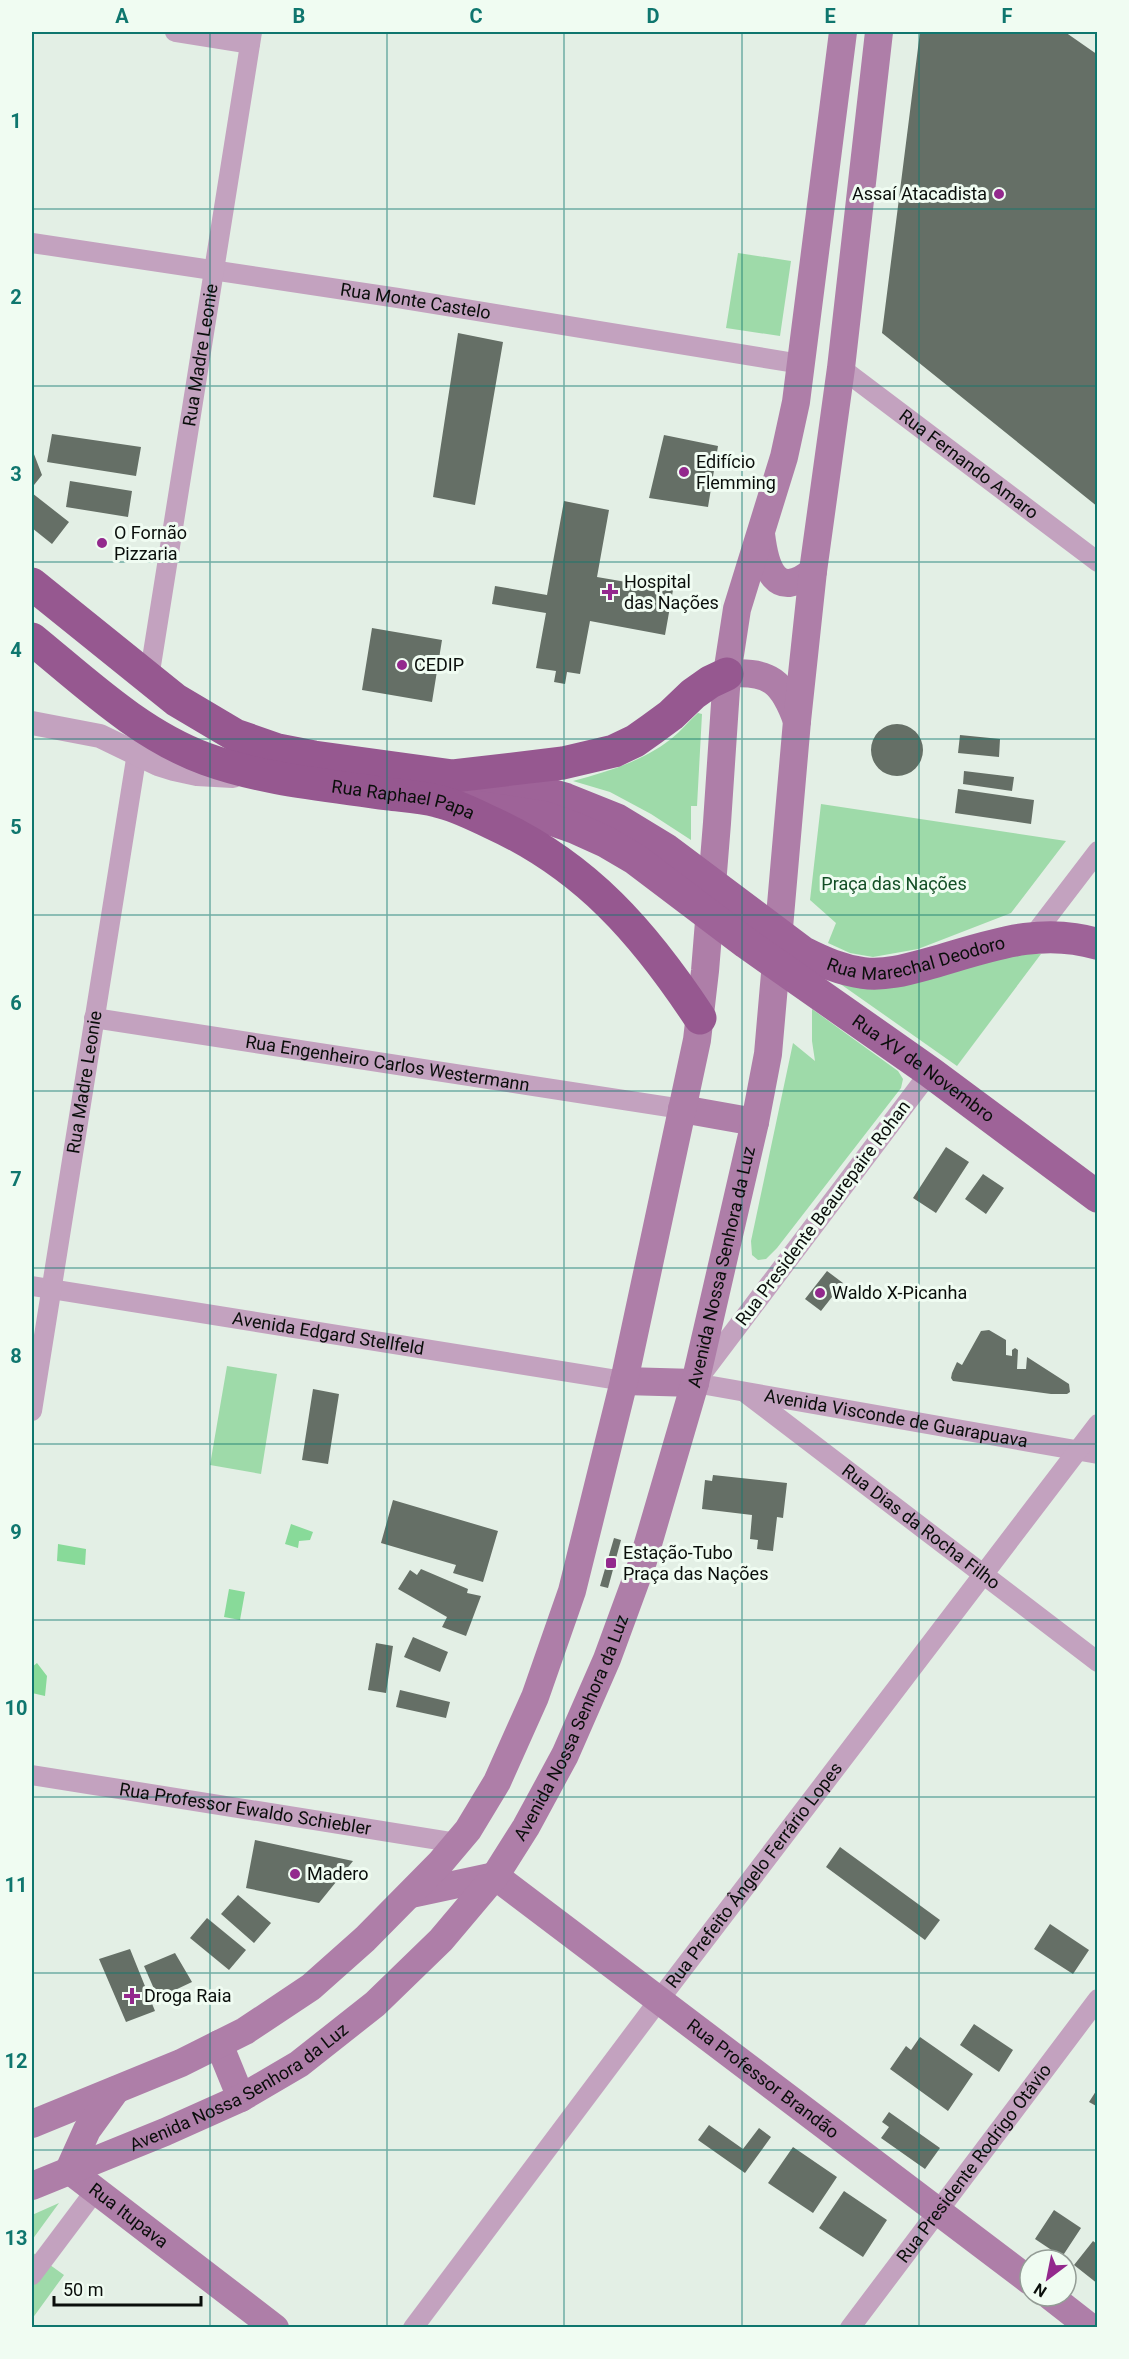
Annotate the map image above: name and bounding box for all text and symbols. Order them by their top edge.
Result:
text: A [115,4,129,28]
text: B [293,4,305,28]
text: C [469,4,483,28]
text: D [647,4,660,28]
text: E [824,4,836,28]
text: F [1002,4,1013,28]
text: 1 [10,109,22,133]
place label: Assaí Atacadista [852,183,987,204]
marker: Assaí Atacadista [992,187,1006,201]
street label: Rua Monte Castelo [339,278,492,323]
street label: Rua Madre Leonie [178,282,222,428]
text: 2 [10,285,22,309]
street label: Rua Fernando Amaro [895,405,1043,523]
place label: Edifício Flemming [696,451,776,493]
text: 3 [10,462,22,486]
marker: Edifício Flemming [677,465,691,479]
place label: O Fornão Pizzaria [114,522,187,564]
marker: O Fornão Pizzaria [95,536,109,550]
place label: Hospital das Nações [624,571,719,613]
marker: Hospital das Nações [601,583,619,601]
text: 4 [10,638,22,662]
place label: CEDIP [414,654,464,675]
marker: CEDIP [395,658,409,672]
street label: Rua Raphael Papa [330,775,478,823]
text: 5 [10,815,22,839]
park label: Praça das Nações [821,873,967,894]
street label: Rua Marechal Deodoro [824,932,1007,984]
text: 6 [10,991,22,1015]
street label: Rua Madre Leonie [62,1009,106,1155]
street label: Rua XV de Novembro [849,1010,999,1126]
street label: Rua Engenheiro Carlos Westermann [244,1031,531,1095]
street label: Rua Presidente Beaurepaire Rohan [731,1096,914,1329]
street label: Avenida Nossa Senhora da Luz [683,1144,759,1390]
text: 7 [10,1167,22,1191]
place label: Waldo X-Picanha [832,1282,967,1303]
marker: Waldo X-Picanha [813,1286,827,1300]
street label: Avenida Edgard Stellfeld [231,1307,426,1359]
text: 8 [10,1344,22,1368]
street label: Avenida Visconde de Guarapuava [763,1384,1029,1451]
street label: Rua Dias da Rocha Filho [838,1459,1005,1594]
text: 9 [10,1520,22,1544]
place label: Estação-Tubo Praça das Nações [623,1542,768,1584]
marker: Estação-Tubo Praça das Nações [604,1556,618,1570]
street label: Avenida Nossa Senhora da Luz [509,1612,632,1844]
text: 10 [5,1696,27,1720]
street label: Rua Prefeito Ângelo Ferrário Lopes [661,1758,846,1992]
street label: Rua Professor Ewaldo Schiebler [118,1778,373,1839]
place label: Madero [307,1863,368,1884]
marker: Madero [288,1867,302,1881]
text: 11 [5,1873,27,1897]
place label: Droga Raia [144,1985,231,2006]
marker: Droga Raia [125,1989,139,2003]
street label: Rua Professor Brandão [683,2014,843,2143]
street label: Avenida Nossa Senhora da Luz [126,2018,352,2155]
text: 12 [5,2049,27,2073]
street label: Rua Presidente Rodrigo Otávio [892,2060,1055,2267]
street label: Rua Itupava [85,2178,173,2252]
text: 13 [5,2226,27,2250]
north arrow [1018,2248,1078,2308]
scale bar [54,2269,201,2307]
text: 50 m [63,2279,103,2300]
text: N [1030,2279,1050,2301]

